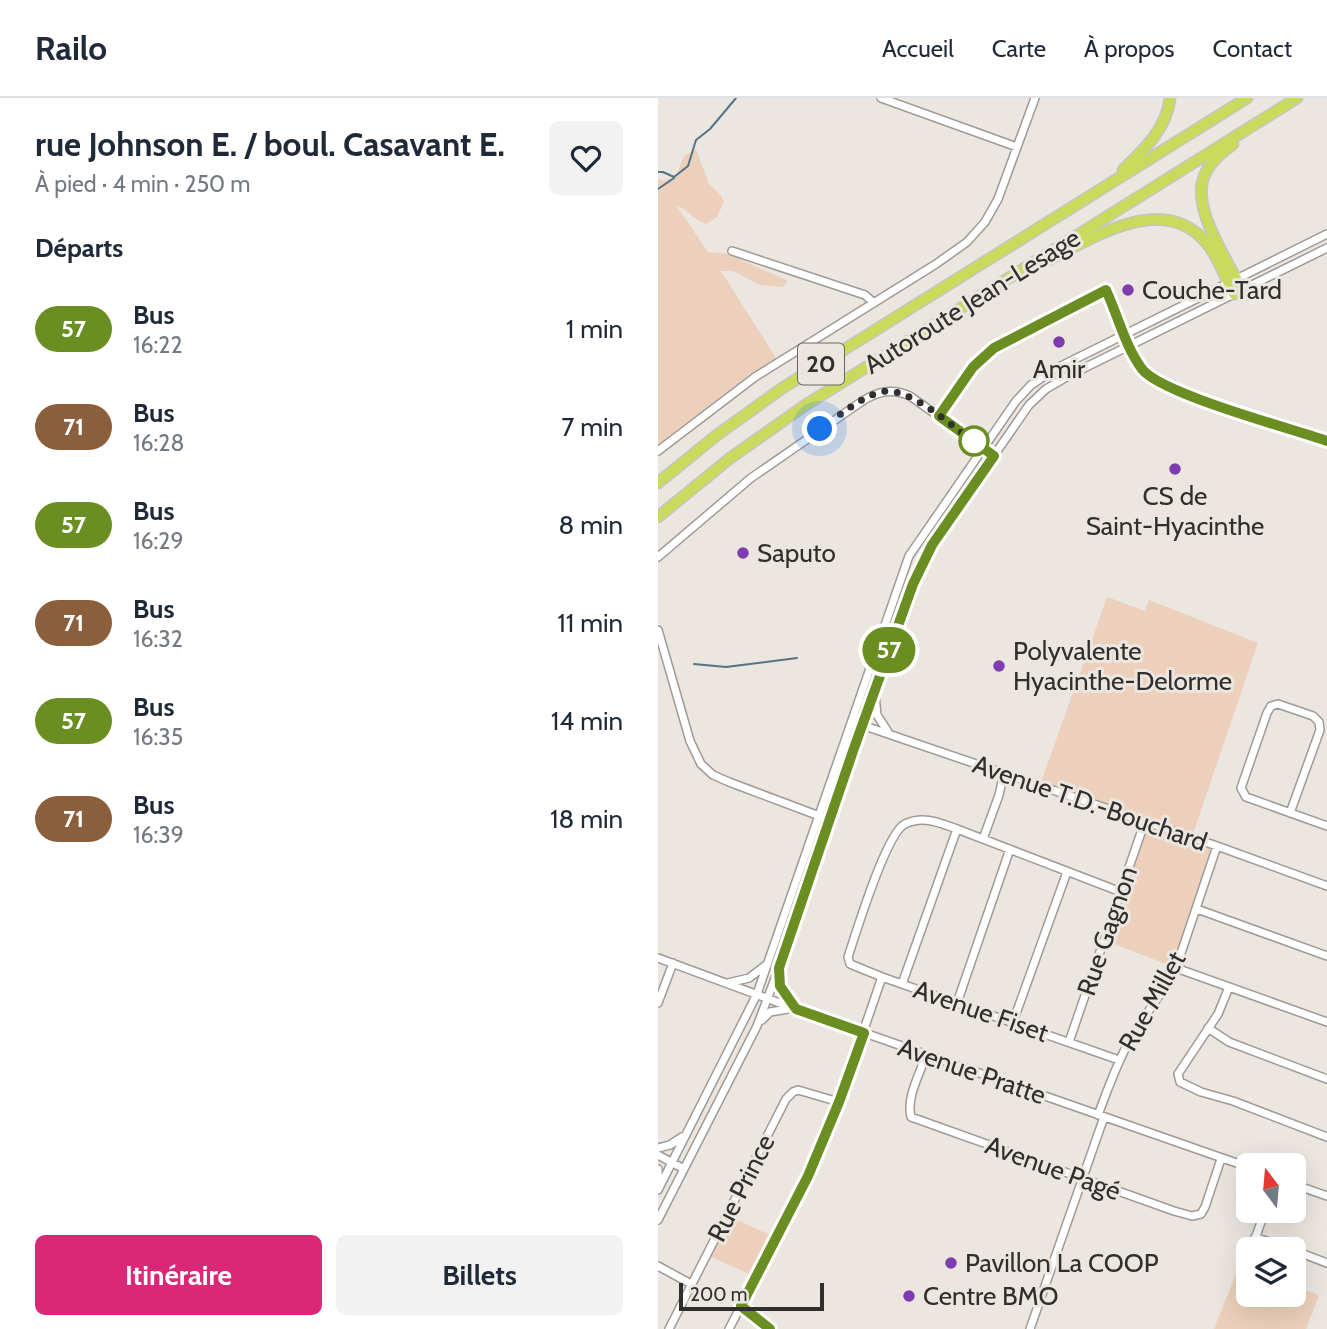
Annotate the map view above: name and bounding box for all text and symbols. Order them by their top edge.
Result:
text: Railo [35,28,107,68]
text: Accueil [882,34,954,63]
text: Carte [992,34,1046,63]
text: À propos [1084,34,1175,63]
text: Contact [1213,34,1292,63]
button: heart [549,121,623,195]
text: rue Johnson E. / boul. Casavant E. [35,124,505,164]
text: À pied · 4 min · 250 m [35,170,251,198]
street label: Autoroute Jean-Lesage [858,221,1086,381]
text: Départs [35,232,123,264]
place label: Couche-Tard [1142,274,1282,306]
marker: Couche-Tard [1120,282,1136,298]
text: Bus [133,299,174,331]
text: 1 min [566,313,623,345]
text: 57 [61,314,86,343]
text: 16:22 [133,331,182,359]
marker: Amir [1051,334,1067,350]
road number: 20 [798,344,844,384]
place label: Amir [1033,353,1086,385]
text: Bus [133,397,174,429]
text: 7 min [561,411,623,443]
your location [802,411,837,446]
text: 71 [63,412,84,441]
unlabelled marker [959,426,989,456]
text: 16:28 [133,429,184,457]
marker: CS de Saint-Hyacinthe [1167,461,1183,477]
place label: CS de Saint-Hyacinthe [1086,480,1264,542]
text: Bus [133,495,174,527]
text: 8 min [559,509,623,541]
text: 57 [61,510,86,539]
text: 16:29 [133,527,183,555]
place label: Saputo [757,537,836,569]
marker: Saputo [735,545,751,561]
text: Bus [133,593,174,625]
text: 11 min [557,607,623,639]
text: 71 [63,608,84,637]
text: 16:32 [133,625,183,653]
line badge: 57 [858,627,920,673]
text: 57 [876,635,902,664]
place label: Polyvalente Hyacinthe-Delorme [1013,635,1232,697]
marker: Polyvalente Hyacinthe-Delorme [991,658,1007,674]
text: Bus [133,691,174,723]
text: 14 min [551,705,623,737]
text: 57 [61,706,86,735]
text: 16:35 [133,723,183,751]
street label: Avenue T.D.-Bouchard [969,748,1211,858]
text: Bus [133,789,174,821]
text: 18 min [550,803,623,835]
text: 71 [63,804,84,833]
text: 16:39 [133,821,184,849]
street label: Rue Gagnon [1070,862,1144,1000]
street label: Rue Millet [1112,945,1192,1056]
street label: Avenue Fiset [910,973,1053,1049]
street label: Avenue Pratte [894,1031,1050,1111]
street label: Rue Prince [700,1129,782,1247]
street label: Avenue Pagé [981,1129,1125,1207]
north arrow [1236,1153,1306,1223]
map controls [1236,1153,1306,1307]
button: Itinéraire [35,1235,322,1315]
button: Billets [336,1235,623,1315]
button: layers [1236,1237,1306,1307]
place label: Pavillon La COOP [965,1247,1159,1279]
marker: Pavillon La COOP [943,1255,959,1271]
scale bar [679,1280,824,1312]
place label: Centre BMO [923,1280,1059,1312]
text: 200 m [690,1283,747,1306]
marker: Centre BMO [901,1288,917,1304]

